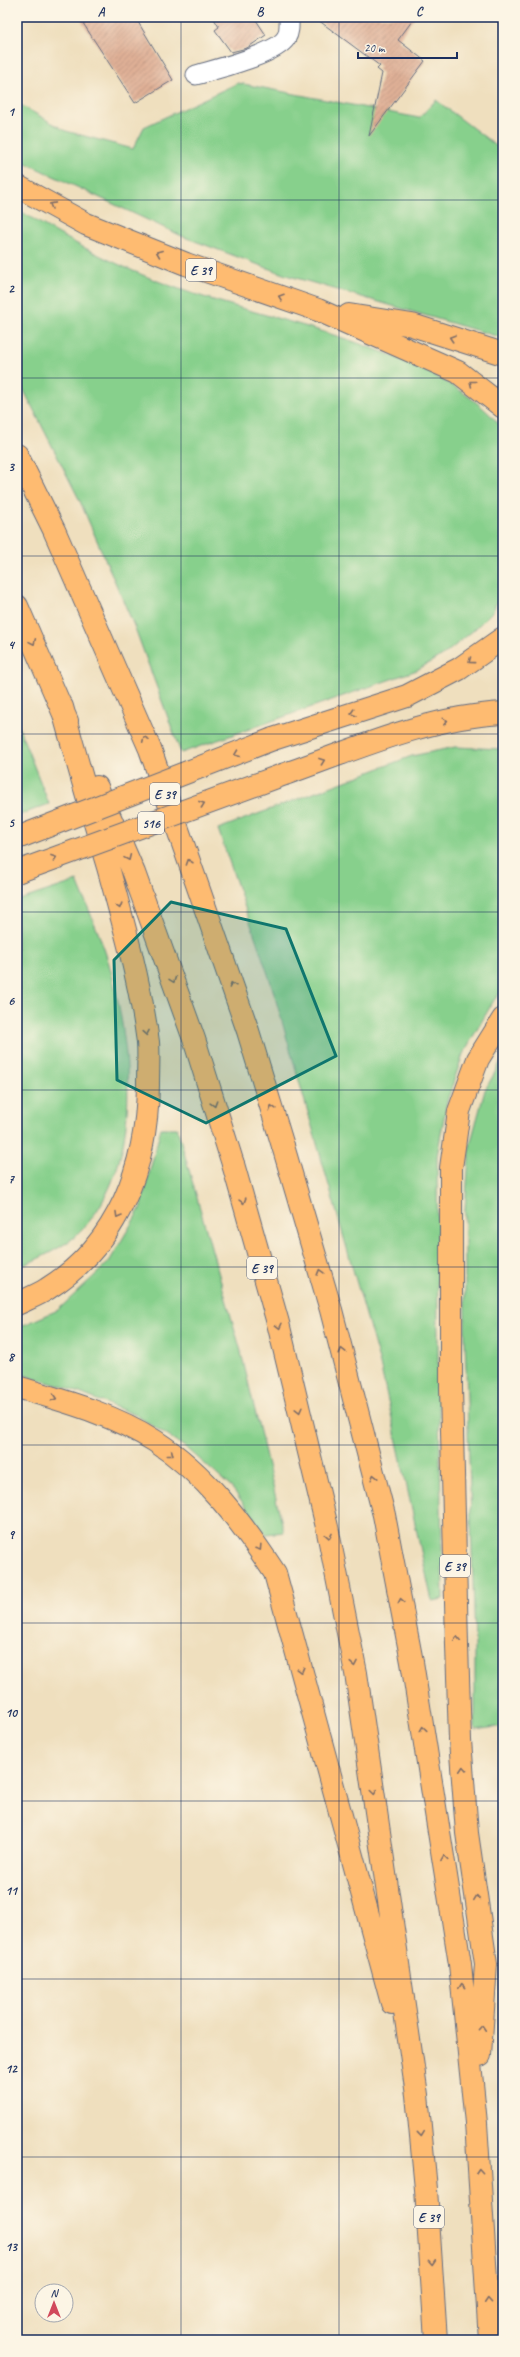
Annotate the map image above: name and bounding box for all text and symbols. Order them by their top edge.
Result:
text: A [98,4,106,20]
text: B [257,4,265,20]
text: C [416,4,424,20]
scale bar [358,34,457,60]
text: 20 m [364,40,386,56]
text: 1 [8,104,16,120]
one-way arrow [49,203,56,210]
one-way arrow [156,250,163,258]
road number: E 39 [186,259,216,281]
text: 2 [8,281,15,297]
one-way arrow [278,294,285,302]
one-way arrow [449,334,456,343]
one-way arrow [470,381,477,388]
text: 3 [8,459,15,475]
text: 4 [8,637,16,653]
one-way arrow [28,638,36,645]
one-way arrow [469,656,476,663]
one-way arrow [350,708,357,717]
one-way arrow [442,717,449,725]
one-way arrow [142,736,150,743]
one-way arrow [233,749,240,757]
one-way arrow [318,758,325,766]
road number: E 39 [150,783,180,805]
one-way arrow [199,801,206,809]
road number: 516 [138,812,164,834]
text: 5 [8,815,15,831]
one-way arrow [123,854,131,862]
one-way arrow [50,855,57,863]
one-way arrow [185,858,194,865]
one-way arrow [114,903,123,910]
one-way arrow [168,977,176,984]
one-way arrow [228,981,237,988]
text: 6 [8,993,15,1009]
one-way arrow [141,1030,150,1036]
one-way arrow [209,1100,218,1107]
one-way arrow [268,1105,277,1112]
text: 7 [8,1171,15,1187]
one-way arrow [238,1198,247,1205]
one-way arrow [116,1211,123,1218]
road number: E 39 [247,1257,277,1279]
one-way arrow [317,1269,325,1276]
one-way arrow [274,1323,282,1330]
one-way arrow [338,1348,347,1355]
text: 8 [8,1349,16,1365]
one-way arrow [51,1394,58,1402]
one-way arrow [294,1407,302,1413]
one-way arrow [167,1449,174,1456]
one-way arrow [371,1474,379,1480]
text: 9 [8,1527,15,1543]
one-way arrow [324,1533,332,1539]
one-way arrow [254,1544,262,1551]
road number: E 39 [440,1555,470,1577]
one-way arrow [397,1598,405,1604]
one-way arrow [453,1636,461,1642]
one-way arrow [350,1661,358,1667]
one-way arrow [296,1666,305,1673]
text: 10 [5,1705,18,1721]
one-way arrow [419,1726,428,1732]
one-way arrow [458,1766,467,1772]
one-way arrow [369,1789,378,1795]
one-way arrow [440,1854,449,1861]
text: 11 [5,1883,19,1899]
one-way arrow [473,1895,482,1902]
one-way arrow [458,1983,467,1989]
one-way arrow [477,2025,486,2031]
text: 12 [5,2061,18,2077]
one-way arrow [416,2131,425,2137]
one-way arrow [475,2168,483,2174]
road number: E 39 [414,2206,444,2228]
text: 13 [5,2239,18,2255]
one-way arrow [427,2260,436,2266]
north arrow [34,2283,74,2323]
text: N [51,2286,60,2300]
one-way arrow [483,2298,492,2304]

